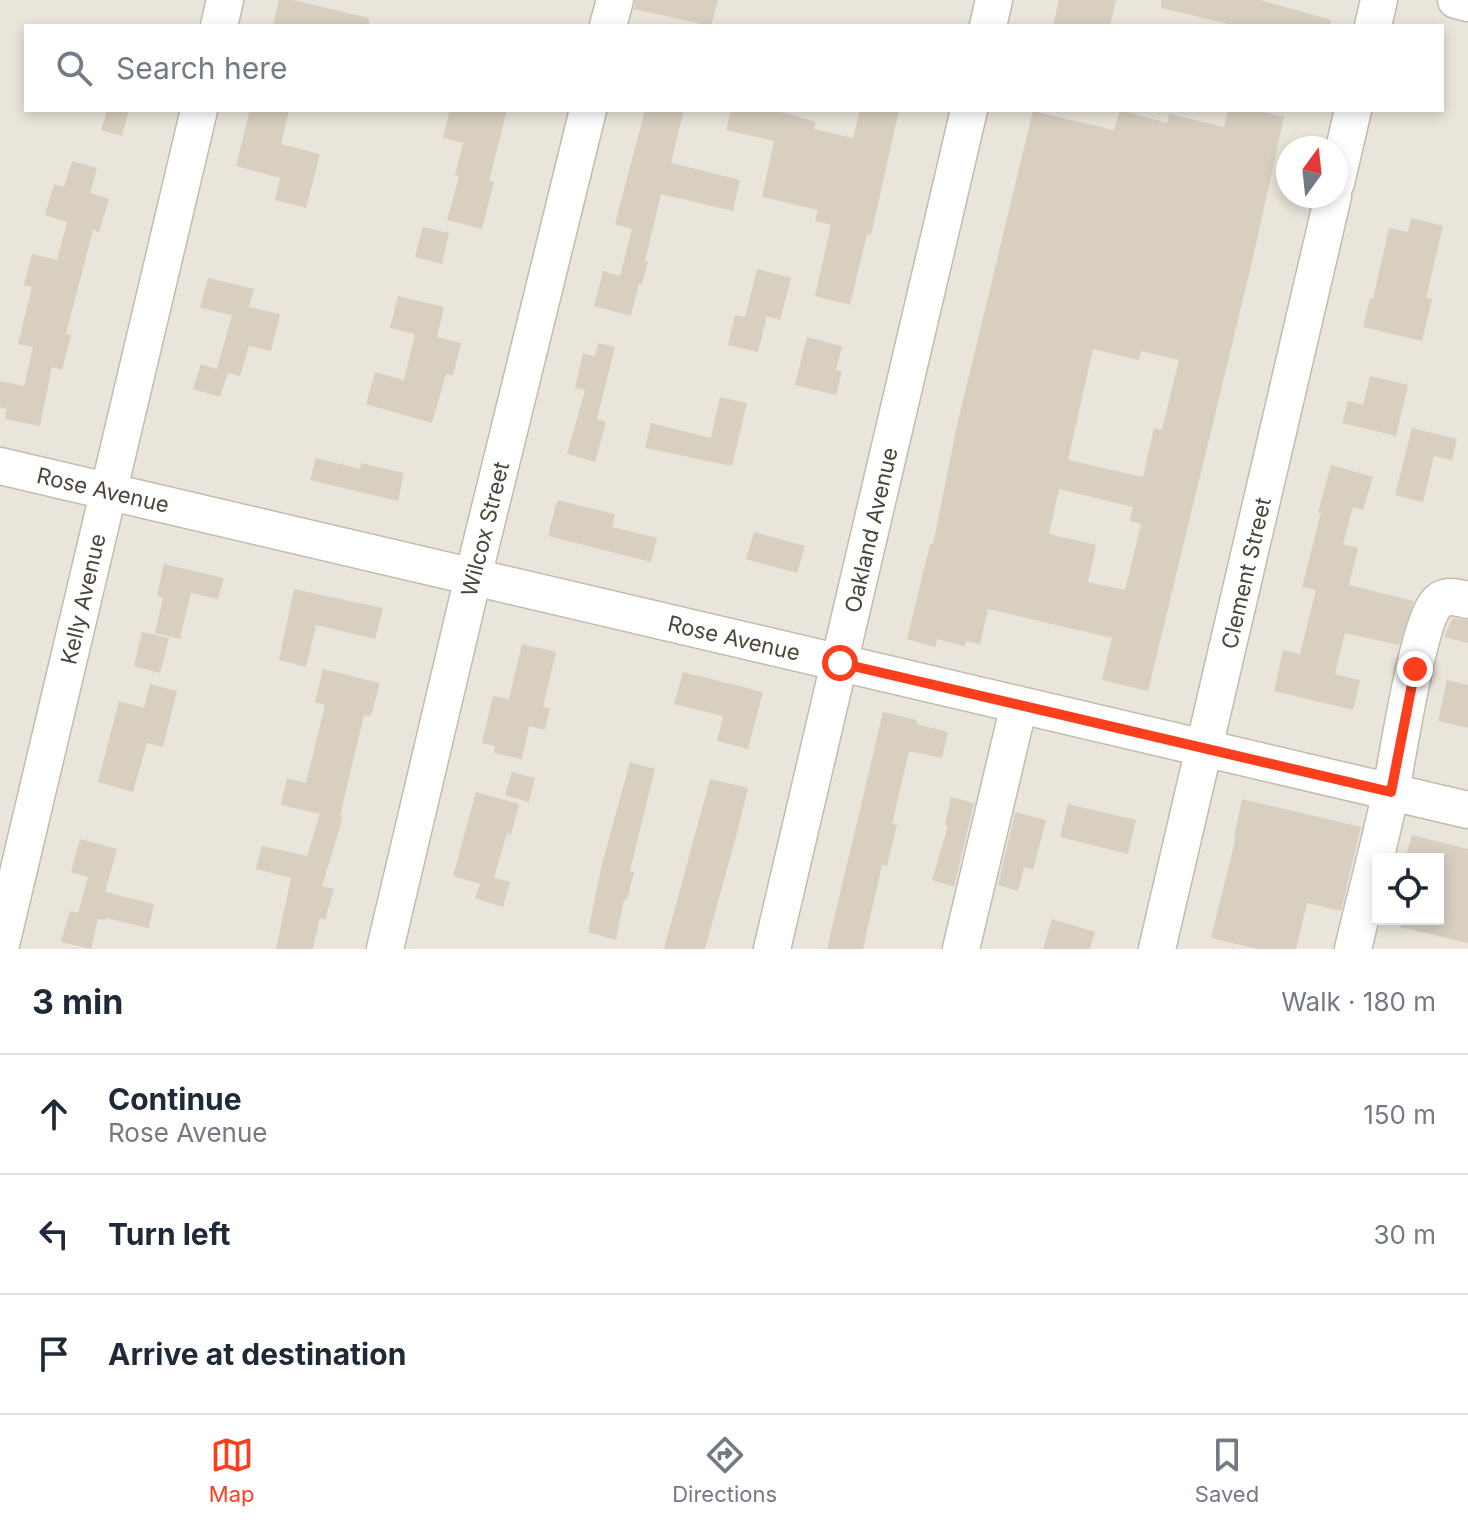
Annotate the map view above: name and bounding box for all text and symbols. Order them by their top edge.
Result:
search box [24,24,1444,112]
icon: search [52,46,96,90]
text: Search here [116,50,288,86]
north arrow [1276,136,1348,208]
street label: Oakland Avenue [839,445,903,615]
street label: Wilcox Street [456,459,514,599]
street label: Rose Avenue [34,462,172,518]
street label: Clement Street [1216,495,1276,651]
street label: Kelly Avenue [55,531,111,667]
street label: Rose Avenue [665,610,803,666]
route start [822,645,858,681]
route end [1397,651,1433,687]
map controls [1372,853,1444,925]
button: locate [1372,853,1444,925]
text: 3 min [32,981,123,1022]
text: Walk · 180 m [1281,986,1436,1017]
text: Continue [108,1081,242,1117]
icon: ahead [32,1092,76,1136]
text: 150 m [1363,1099,1436,1130]
text: Rose Avenue [108,1117,267,1148]
icon: left [32,1212,76,1256]
text: Turn left [108,1216,230,1252]
text: 30 m [1373,1219,1436,1250]
icon: arrive [32,1332,76,1376]
text: Arrive at destination [108,1336,406,1372]
tab: Map [209,1433,255,1507]
tab: Directions [672,1433,777,1507]
tab: Saved [1195,1433,1259,1507]

